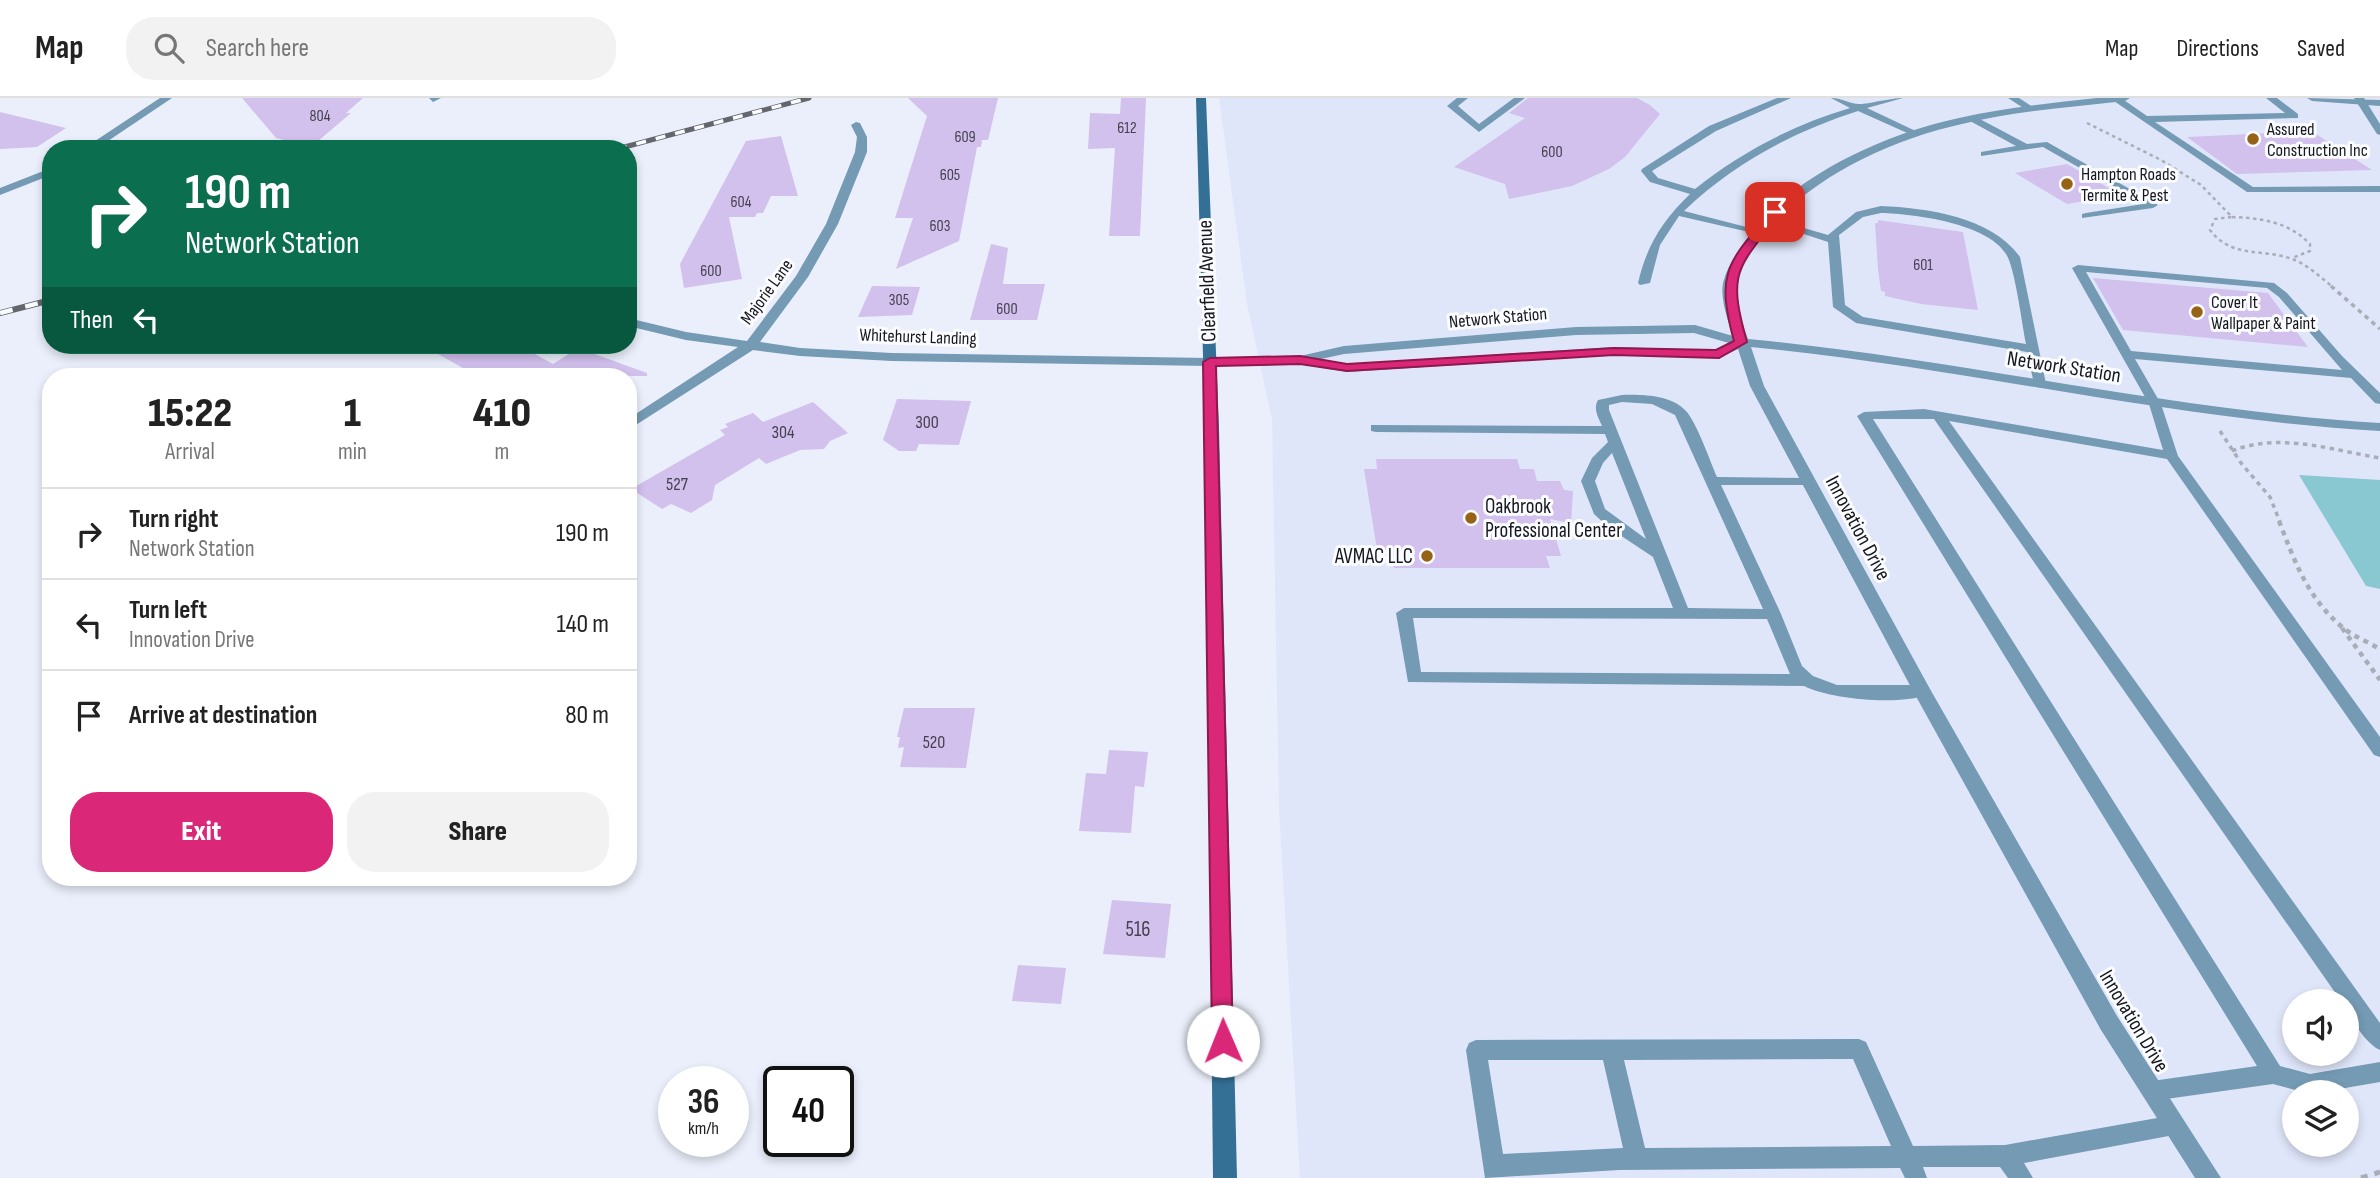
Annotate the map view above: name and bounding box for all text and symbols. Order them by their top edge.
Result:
search box [126,17,616,80]
text: Map [35,28,84,68]
icon: search [150,29,188,67]
text: Search here [206,33,309,64]
text: Map [2105,34,2138,63]
text: Directions [2176,34,2259,63]
text: Saved [2297,34,2345,63]
house number: 804 [310,107,331,126]
house number: 612 [1117,119,1137,138]
place label: Assured Construction Inc [2266,119,2368,161]
house number: 609 [954,128,976,147]
marker: Assured Construction Inc [2245,131,2261,147]
house number: 600 [1541,143,1563,162]
text: 190 m [185,164,291,223]
place label: Hampton Roads Termite & Pest [2081,164,2176,206]
house number: 605 [940,166,960,185]
icon: right [70,168,161,259]
marker: Hampton Roads Termite & Pest [2059,176,2075,192]
pin [1745,182,1805,242]
house number: 604 [731,193,752,212]
icon: arrive [1756,193,1794,231]
house number: 603 [930,217,950,236]
street label: Clearfield Avenue [1192,220,1222,342]
text: Network Station [185,224,360,263]
street label: Majorie Lane [736,255,798,329]
house number: 601 [1913,256,1933,275]
house number: 600 [700,262,722,281]
house number: 305 [889,291,909,310]
place label: Cover It Wallpaper & Paint [2211,292,2316,334]
house number: 600 [996,300,1018,319]
icon: left [127,301,165,339]
street label: Network Station [1448,303,1548,333]
marker: Cover It Wallpaper & Paint [2189,304,2205,320]
text: Then [70,305,113,336]
street label: Whitehurst Landing [859,324,977,350]
street label: Network Station [2005,346,2123,388]
text: 15:22 [148,388,232,439]
text: 1 [344,388,361,439]
text: 410 [473,388,531,439]
house number: 300 [915,412,939,433]
house number: 304 [771,422,795,443]
text: Arrival [165,438,215,466]
text: min [338,438,367,466]
text: m [495,438,509,466]
street label: Innovation Drive [1820,472,1896,584]
house number: 527 [666,474,689,495]
place label: Oakbrook Professional Center [1485,494,1622,543]
text: Turn right [129,504,218,535]
marker: Oakbrook Professional Center [1463,510,1479,526]
icon: right [70,515,108,553]
text: 190 m [556,518,609,549]
text: Network Station [129,535,255,563]
place label: AVMAC LLC [1334,544,1413,569]
marker: AVMAC LLC [1419,548,1435,564]
text: Turn left [129,595,207,626]
icon: left [70,606,108,644]
text: 140 m [557,609,609,640]
text: Innovation Drive [129,626,255,654]
icon: arrive [70,697,108,735]
text: Arrive at destination [129,700,317,731]
text: 80 m [565,700,609,731]
house number: 520 [923,732,945,753]
button: Exit [70,792,333,872]
button: Share [347,792,609,872]
house number: 516 [1126,917,1150,942]
street label: Innovation Drive [2094,965,2174,1077]
map controls [2282,989,2359,1157]
button: sound [2282,989,2359,1066]
position arrow [1186,1004,1260,1078]
speed limit sign: 40 [763,1066,854,1157]
button: layers [2282,1080,2359,1157]
text: 36 [687,1081,720,1124]
text: km/h [688,1118,719,1139]

